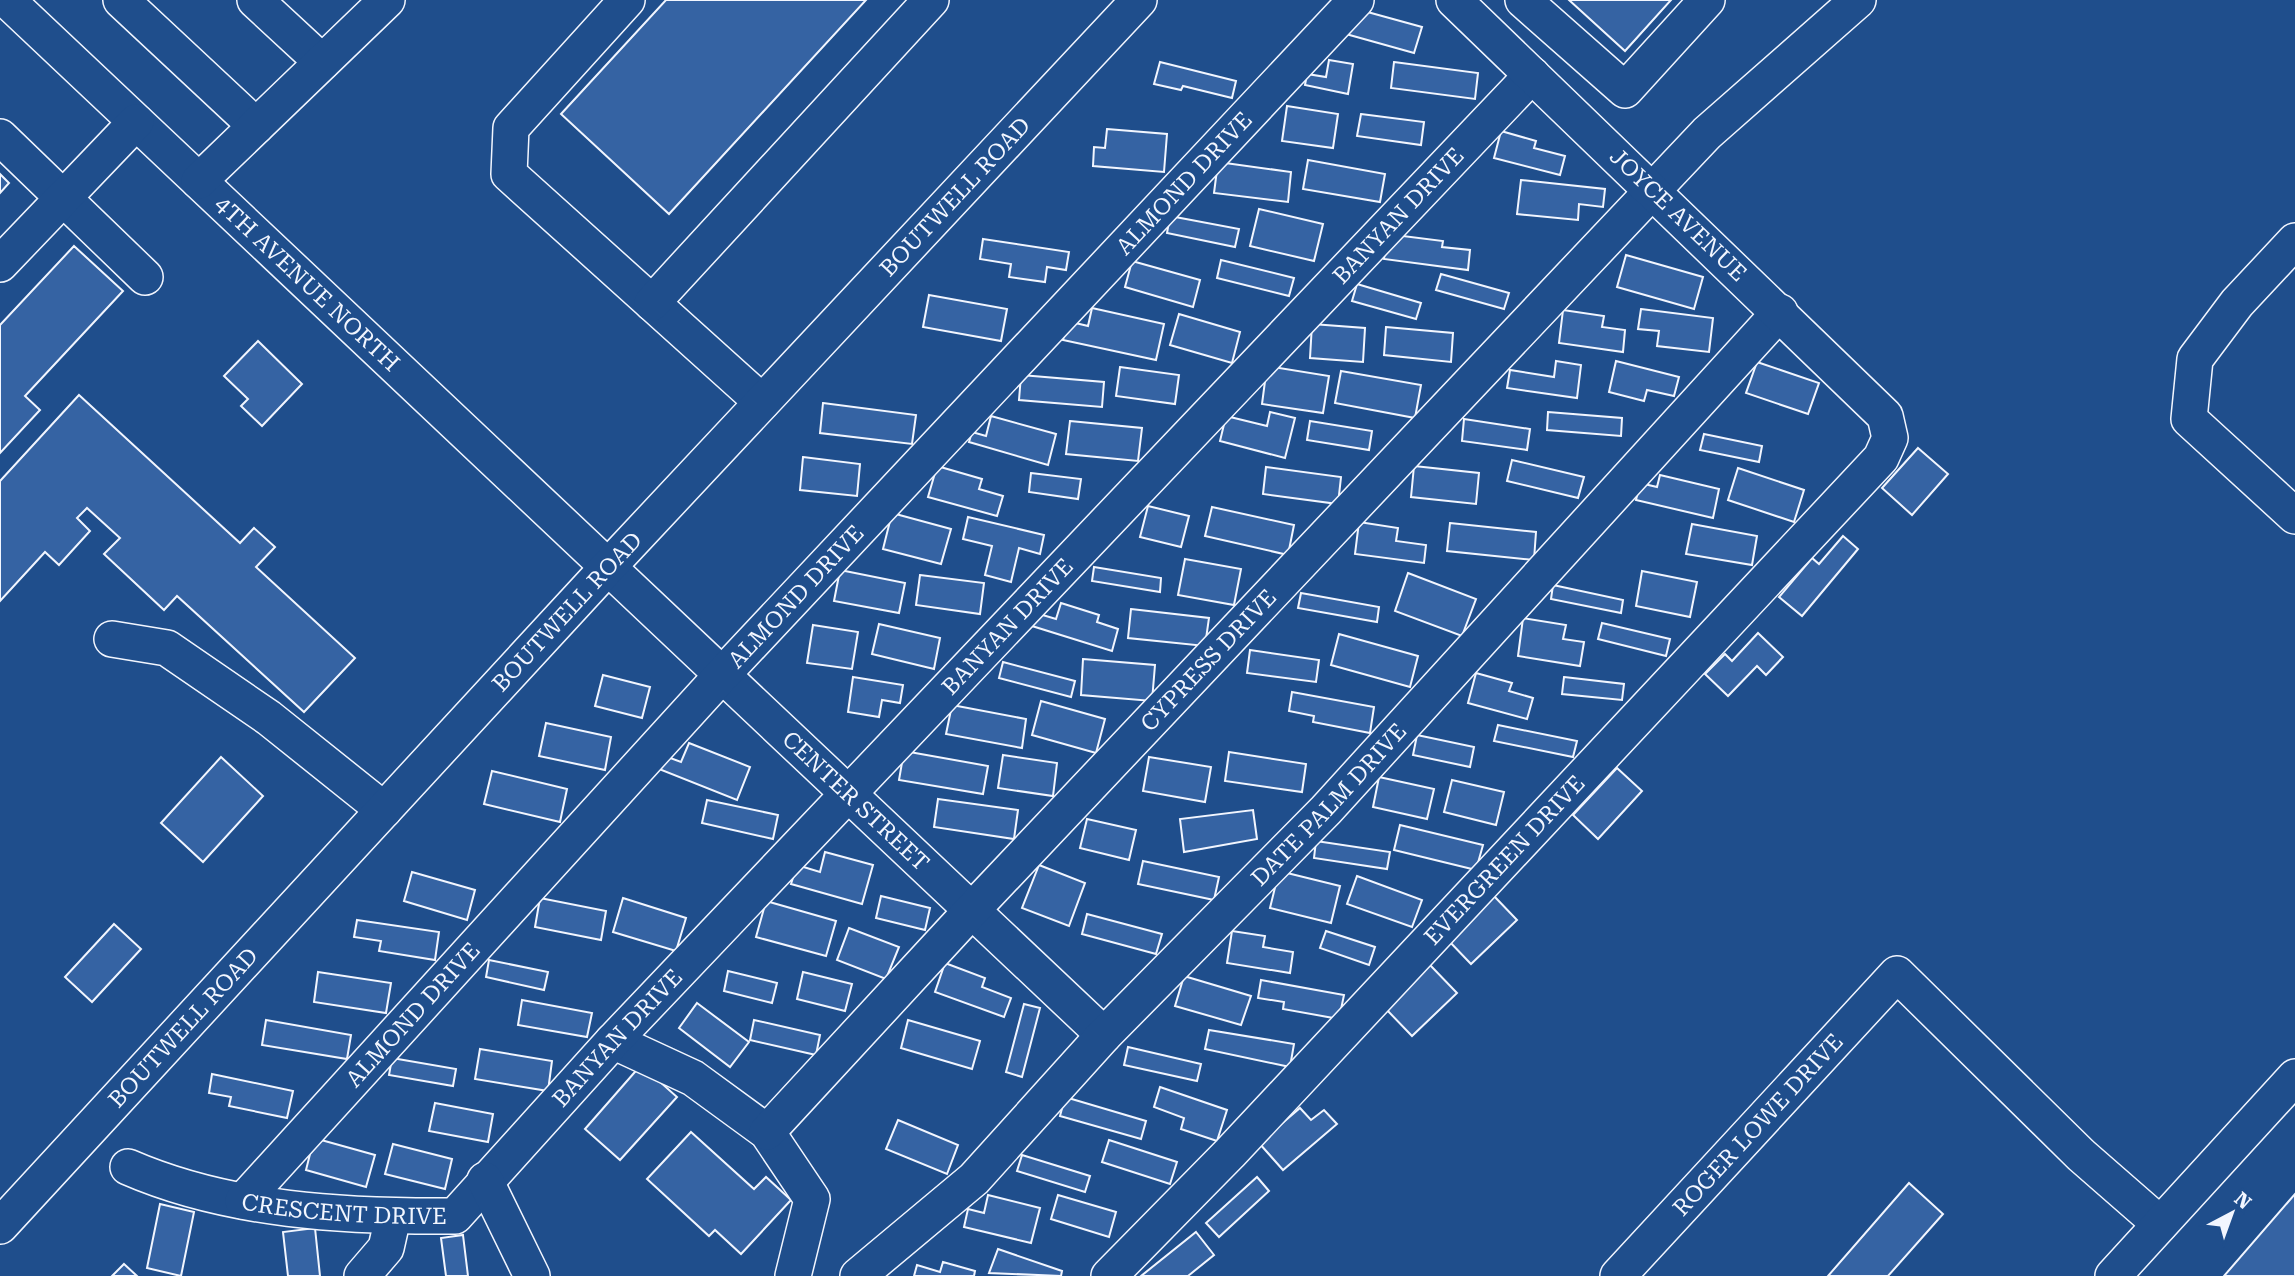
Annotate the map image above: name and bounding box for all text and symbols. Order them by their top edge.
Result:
street label: ALMOND DRIVE [1110,106,1257,260]
street label: BOUTWELL ROAD [874,112,1036,282]
street label: BANYAN DRIVE [1327,142,1469,289]
street label: JOYCE AVENUE [1604,143,1752,287]
street label: 4TH AVENUE NORTH [210,190,405,377]
street label: ALMOND DRIVE [722,520,869,674]
street label: BOUTWELL ROAD [487,526,647,697]
street label: BANYAN DRIVE [936,553,1078,700]
street label: CYPRESS DRIVE [1135,584,1282,737]
street label: DATE PALM DRIVE [1245,718,1412,891]
street label: CENTER STREET [777,725,935,876]
street label: EVERGREEN DRIVE [1419,770,1590,950]
street label: ALMOND DRIVE [340,937,485,1092]
street label: BOUTWELL ROAD [103,942,263,1113]
street label: BANYAN DRIVE [547,964,688,1112]
street label: ROGER LOWE DRIVE [1667,1028,1848,1221]
north arrow [2197,1178,2267,1248]
text: N [2230,1187,2256,1214]
street label: CRESCENT DRIVE [240,1188,447,1230]

